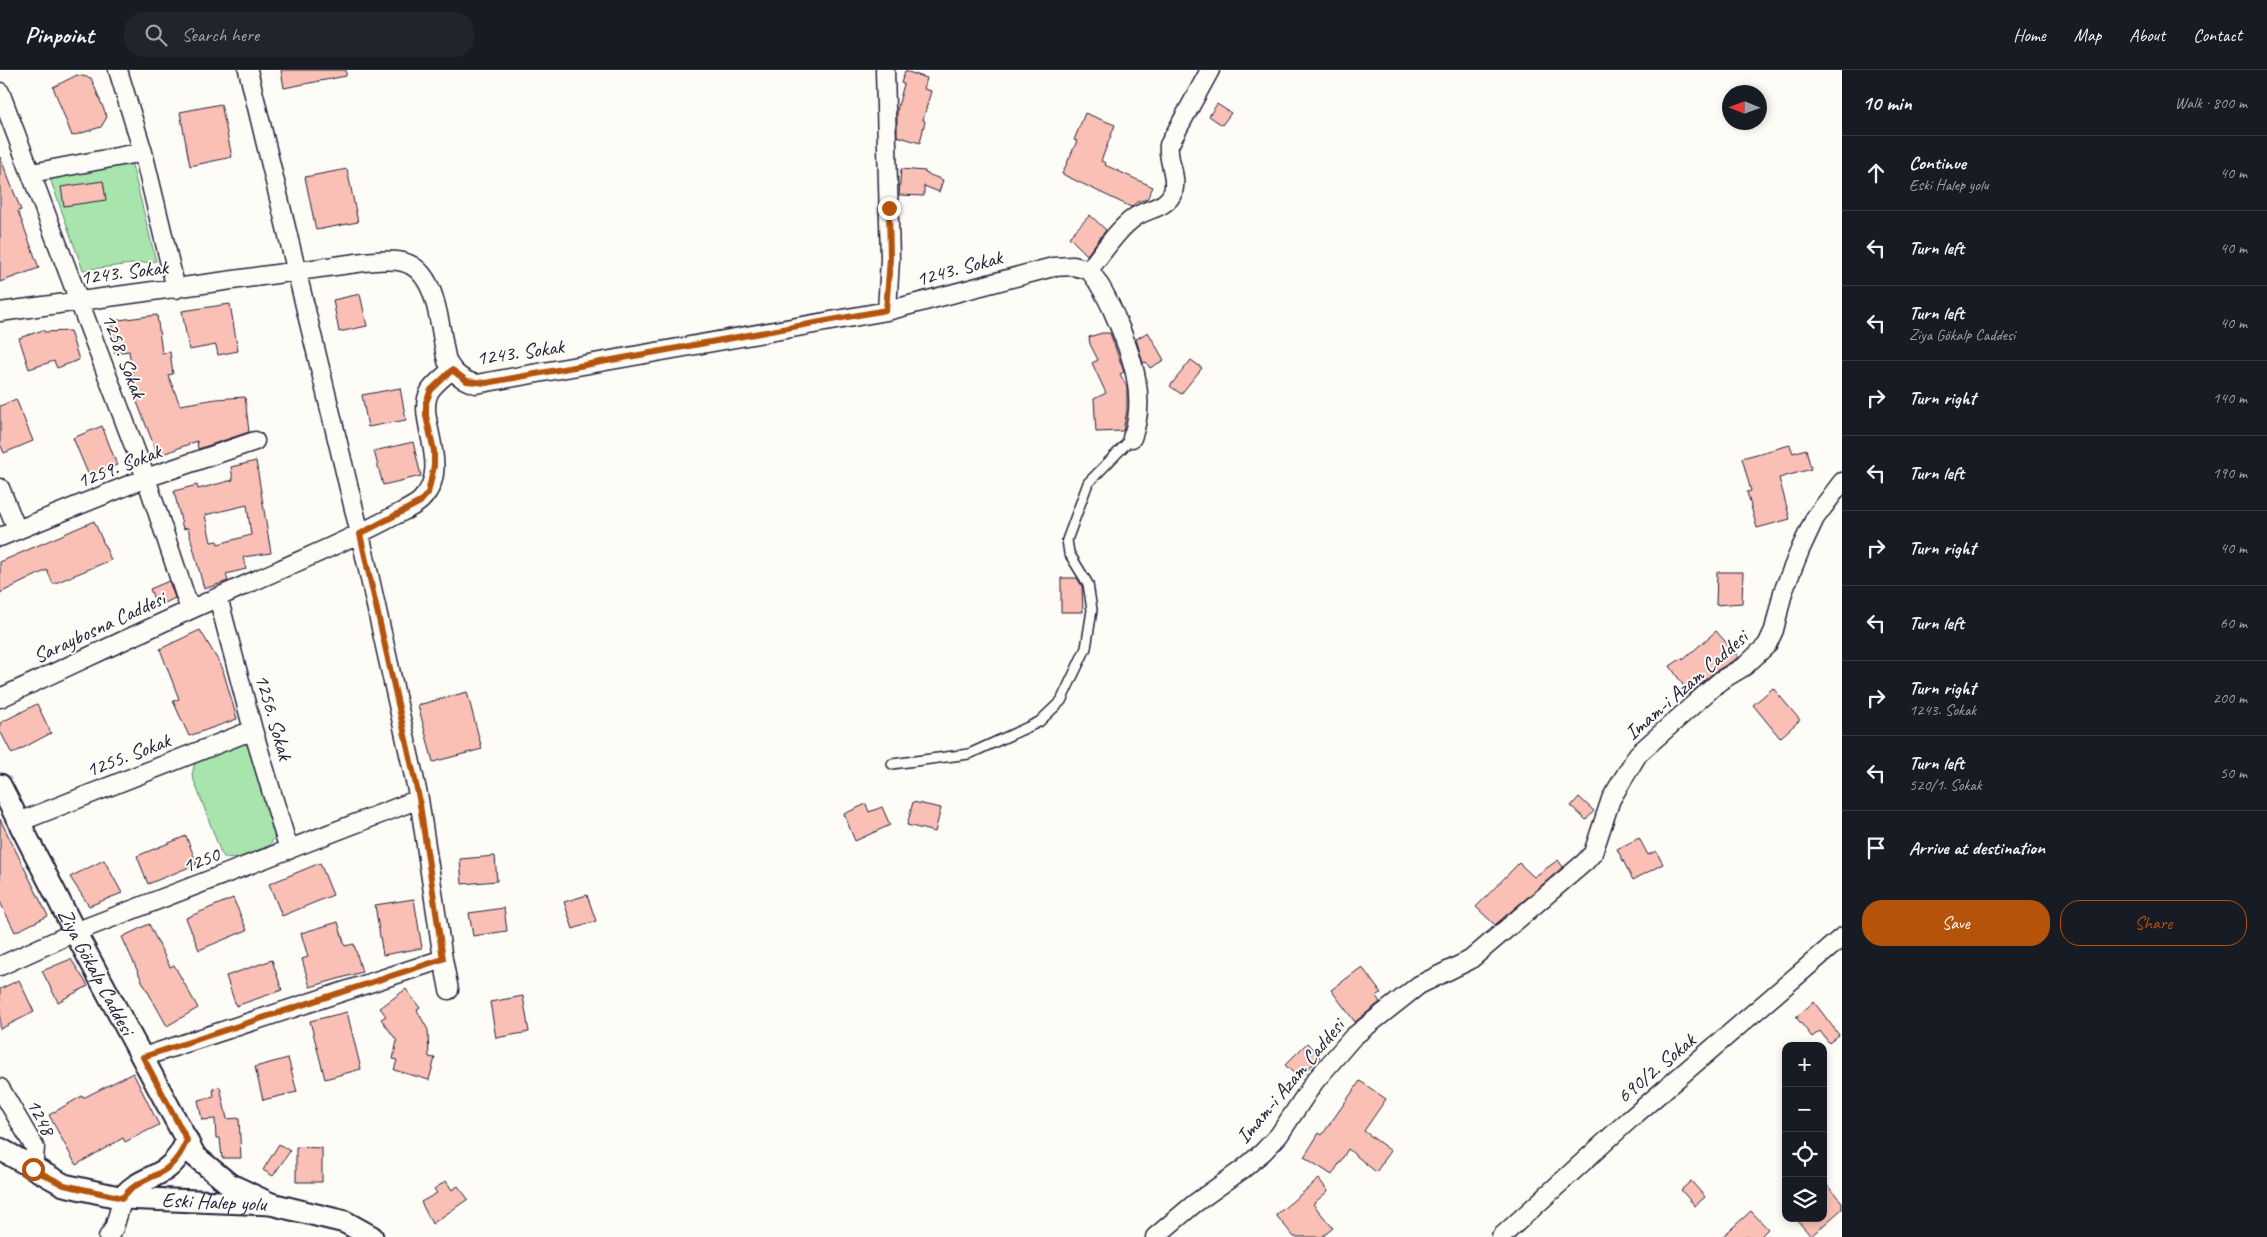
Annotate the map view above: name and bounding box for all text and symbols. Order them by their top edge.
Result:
search box [124,12,474,57]
text: Pinpoint [25,20,94,50]
icon: search [142,21,170,49]
text: Search here [182,23,259,47]
text: Home [2013,24,2046,46]
text: Map [2074,24,2101,46]
text: About [2129,24,2165,46]
text: Contact [2193,24,2242,46]
north arrow [1722,85,1767,130]
text: 10 min [1862,90,1912,116]
text: Walk · 800 m [2175,93,2247,113]
text: Continue [1909,151,1966,175]
icon: ahead [1862,159,1890,187]
text: 40 m [2220,163,2247,183]
text: Eski Halep yolu [1909,175,1989,195]
route end [878,197,901,220]
icon: left [1862,234,1890,262]
text: Turn left [1909,236,1964,260]
text: 40 m [2220,238,2247,258]
street label: 1243. Sokak [913,244,1006,292]
street label: 1243. Sokak [79,254,171,290]
text: Turn left [1909,301,1964,325]
icon: left [1862,309,1890,337]
street label: 1258. Sokak [96,310,152,403]
text: 40 m [2220,313,2247,333]
text: Ziya Gökalp Caddesi [1909,325,2015,345]
street label: 1243. Sokak [475,333,567,371]
icon: right [1862,384,1890,412]
text: Turn right [1909,386,1976,410]
text: 140 m [2213,388,2247,408]
street label: 1259. Sokak [73,438,166,494]
icon: left [1862,459,1890,487]
text: Turn left [1909,461,1964,485]
text: 190 m [2213,463,2247,483]
icon: right [1862,534,1890,562]
text: Turn right [1909,536,1976,560]
text: 40 m [2220,538,2247,558]
street label: Saraybosna Caddesi [29,584,172,669]
icon: left [1862,609,1890,637]
text: Turn left [1909,611,1964,635]
text: 60 m [2220,613,2247,633]
street label: Imam-i Azam Caddesi [1619,622,1755,746]
street label: 1256. Sokak [249,671,299,764]
text: Turn right [1909,676,1976,700]
icon: right [1862,684,1890,712]
text: 200 m [2213,688,2247,708]
text: 1243. Sokak [1909,700,1976,720]
street label: 1255. Sokak [82,727,175,783]
text: Turn left [1909,751,1964,775]
icon: left [1862,759,1890,787]
text: 50 m [2220,763,2247,783]
text: 520/1. Sokak [1909,775,1981,795]
icon: arrive [1862,834,1890,862]
text: Arrive at destination [1909,836,2045,860]
street label: 1250 [179,841,225,879]
button: Save [1862,900,2050,946]
button: Share [2060,900,2247,946]
street label: Ziya Gökalp Caddesi [52,904,142,1042]
street label: Imam-i Azam Caddesi [1230,1011,1352,1149]
street label: 690/2. Sokak [1611,1027,1702,1109]
map controls [1782,1042,1827,1222]
button: + [1782,1042,1827,1087]
button: − [1782,1087,1827,1132]
street label: 1248 [21,1094,62,1142]
button: locate [1782,1132,1827,1177]
route start [22,1158,45,1181]
button: layers [1782,1177,1827,1222]
street label: Eski Halep yolu [161,1187,268,1217]

